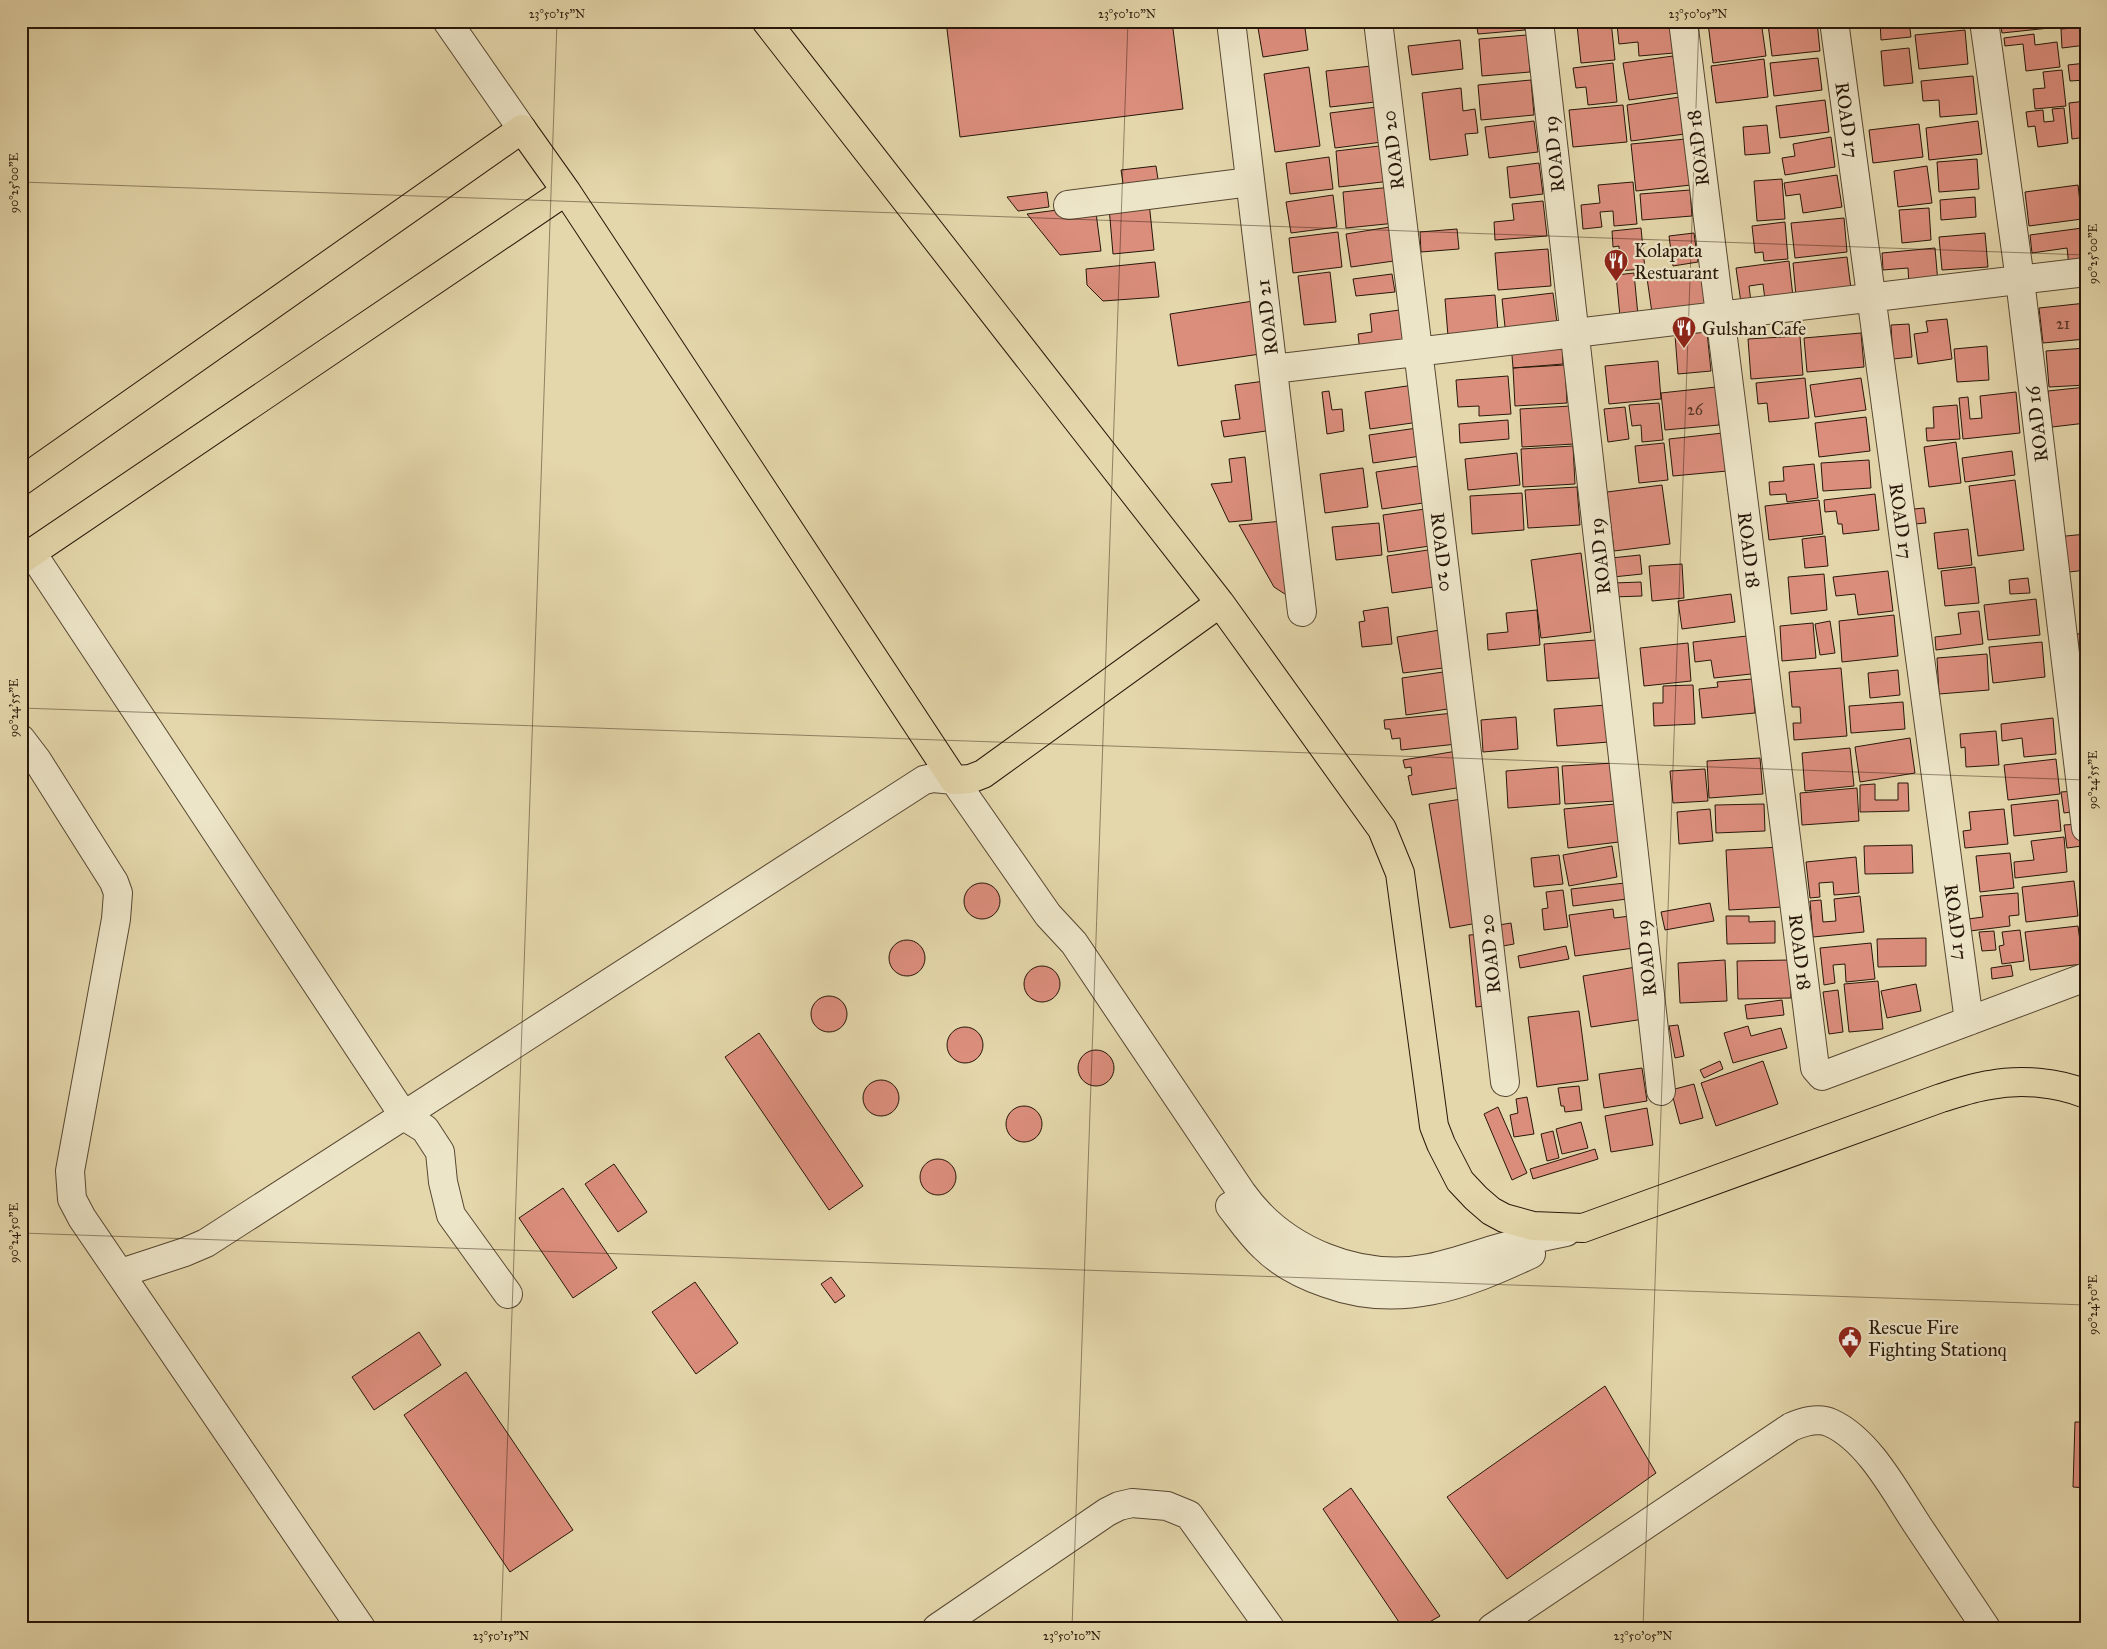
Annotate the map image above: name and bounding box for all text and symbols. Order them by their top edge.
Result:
text: 23°50'15"N [529,7,585,21]
text: 23°50'10"N [1098,7,1156,21]
text: 23°50'05"N [1669,7,1727,21]
street label: ROAD 17 [1830,80,1864,160]
street label: ROAD 20 [1377,109,1409,191]
street label: ROAD 18 [1682,109,1714,187]
street label: ROAD 19 [1539,115,1569,193]
text: 90°25'00"E [7,152,21,213]
text: 90°25'00"E [2086,223,2100,284]
place label: Kolapata Restuarant [1634,239,1719,284]
restaurant icon: Kolapata Restuarant [1603,248,1629,282]
street label: ROAD 21 [1251,278,1283,356]
house number: 21 [2056,314,2070,333]
restaurant icon: Gulshan Cafe [1671,315,1697,349]
place label: Gulshan Cafe [1702,317,1806,340]
street label: ROAD 16 [2021,383,2053,463]
house number: 26 [1687,400,1704,419]
street label: ROAD 17 [1884,481,1918,561]
street label: ROAD 20 [1426,511,1458,593]
street label: ROAD 18 [1733,511,1765,589]
street label: ROAD 19 [1585,517,1615,595]
text: 90°24'55"E [7,678,21,737]
text: 90°24'55"E [2086,750,2100,809]
street label: ROAD 17 [1939,882,1973,962]
street label: ROAD 20 [1474,913,1506,995]
street label: ROAD 18 [1784,913,1816,991]
street label: ROAD 19 [1631,919,1661,997]
text: 90°24'50"E [7,1203,21,1263]
text: 90°24'50"E [2086,1275,2100,1335]
place label: Rescue Fire Fighting Stationq [1868,1316,2008,1362]
public building icon: Rescue Fire Fighting Stationq [1837,1325,1863,1359]
text: 23°50'15"N [473,1629,529,1643]
text: 23°50'10"N [1043,1629,1101,1643]
text: 23°50'05"N [1614,1629,1672,1643]

